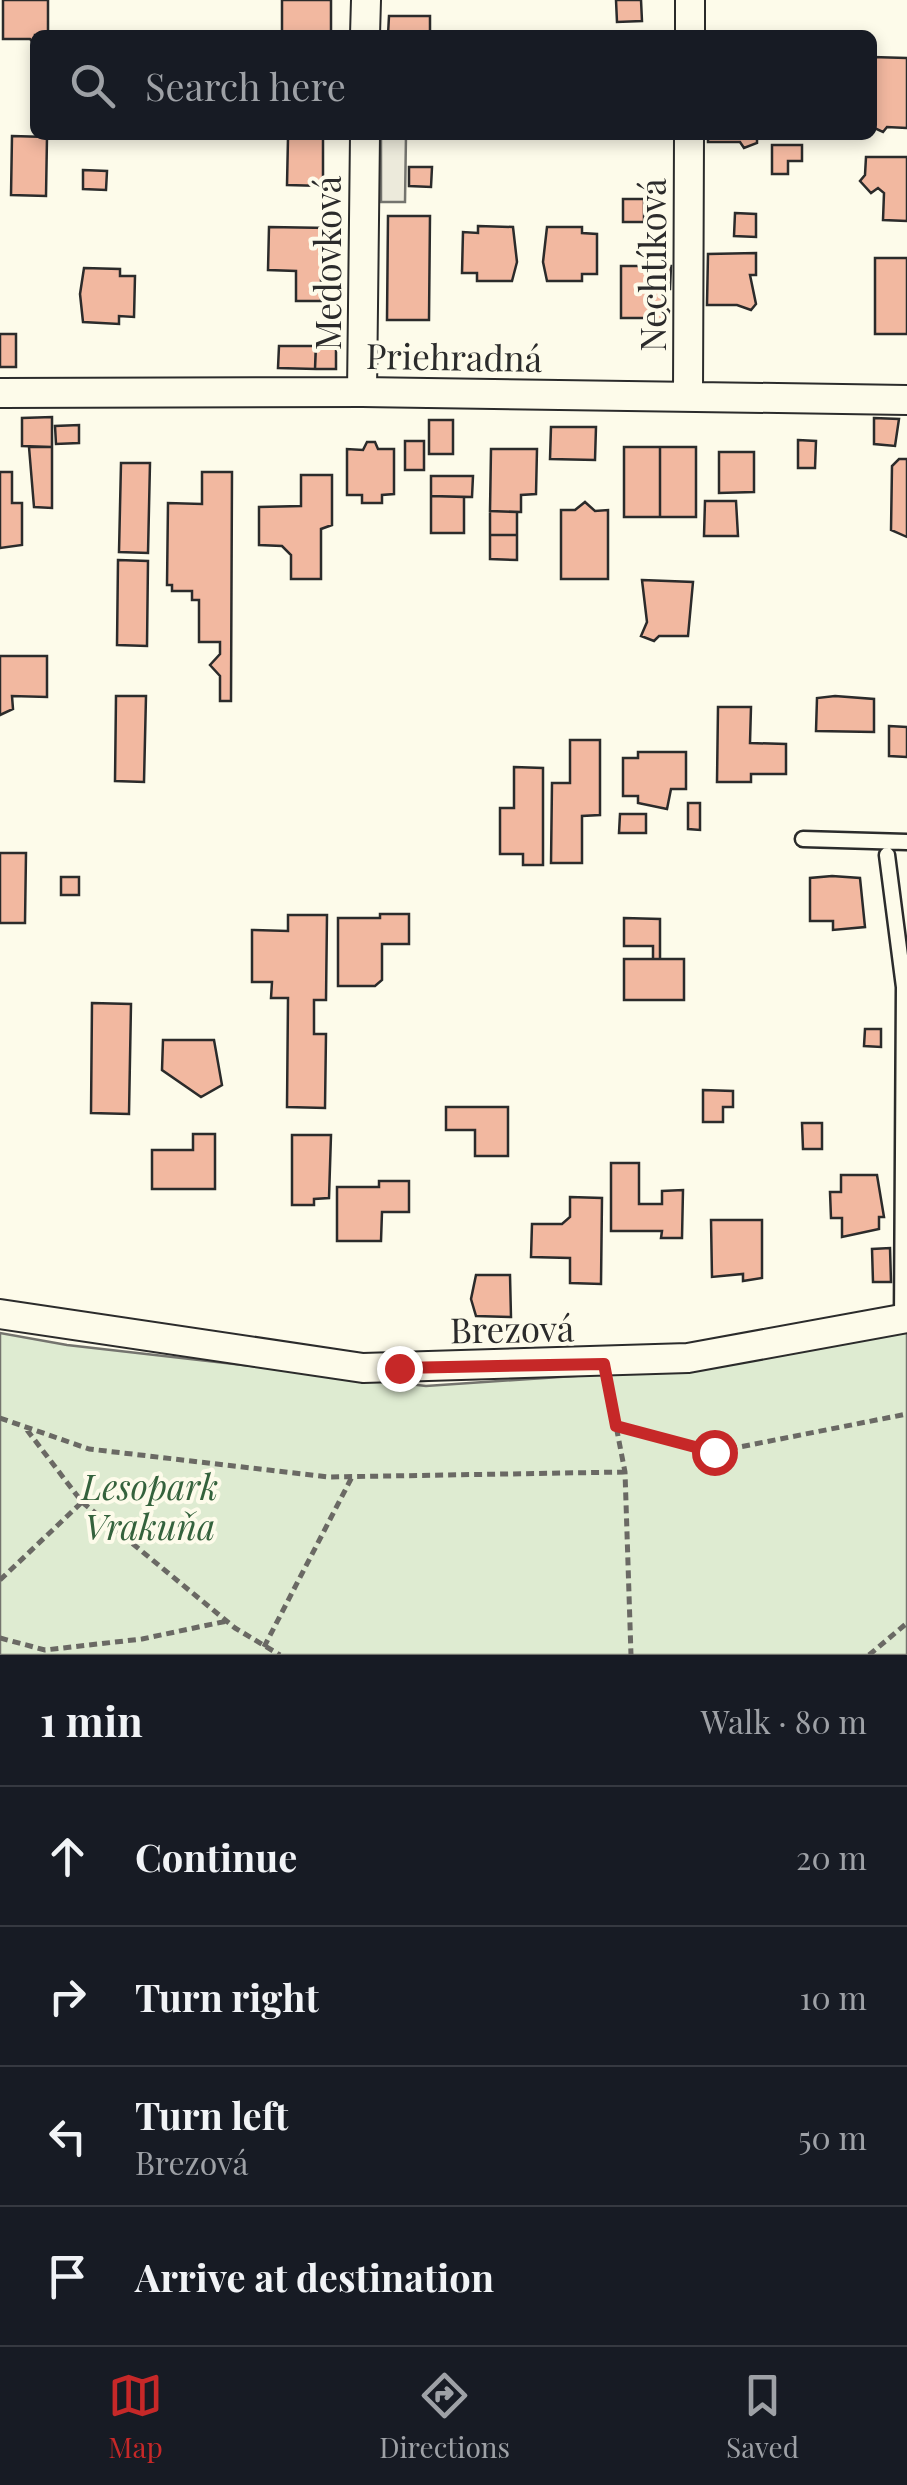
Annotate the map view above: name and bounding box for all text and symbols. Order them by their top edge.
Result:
search box [30,30,877,140]
icon: search [65,58,120,113]
text: Search here [145,60,346,111]
street label: Medovková [303,175,350,350]
street label: Nechtíková [628,178,675,352]
street label: Priehradná [365,331,543,381]
street label: Brezová [450,1303,575,1353]
route end [377,1346,423,1392]
route start [692,1430,738,1476]
park label: Lesopark Vrakuňa [80,1462,218,1549]
text: 1 min [40,1692,143,1748]
text: Walk · 80 m [701,1699,867,1742]
icon: ahead [40,1829,95,1884]
text: Continue [135,1831,297,1882]
text: 20 m [796,1835,867,1878]
icon: right [40,1969,95,2024]
text: Turn right [135,1971,319,2022]
text: 10 m [800,1975,867,2018]
text: Turn left [135,2089,288,2140]
icon: left [40,2109,95,2164]
text: 50 m [798,2115,867,2158]
text: Brezová [135,2140,249,2183]
icon: arrive [40,2249,95,2304]
text: Arrive at destination [135,2251,494,2302]
tab: Map [108,2368,163,2465]
tab: Directions [379,2368,510,2465]
tab: Saved [726,2368,799,2465]

